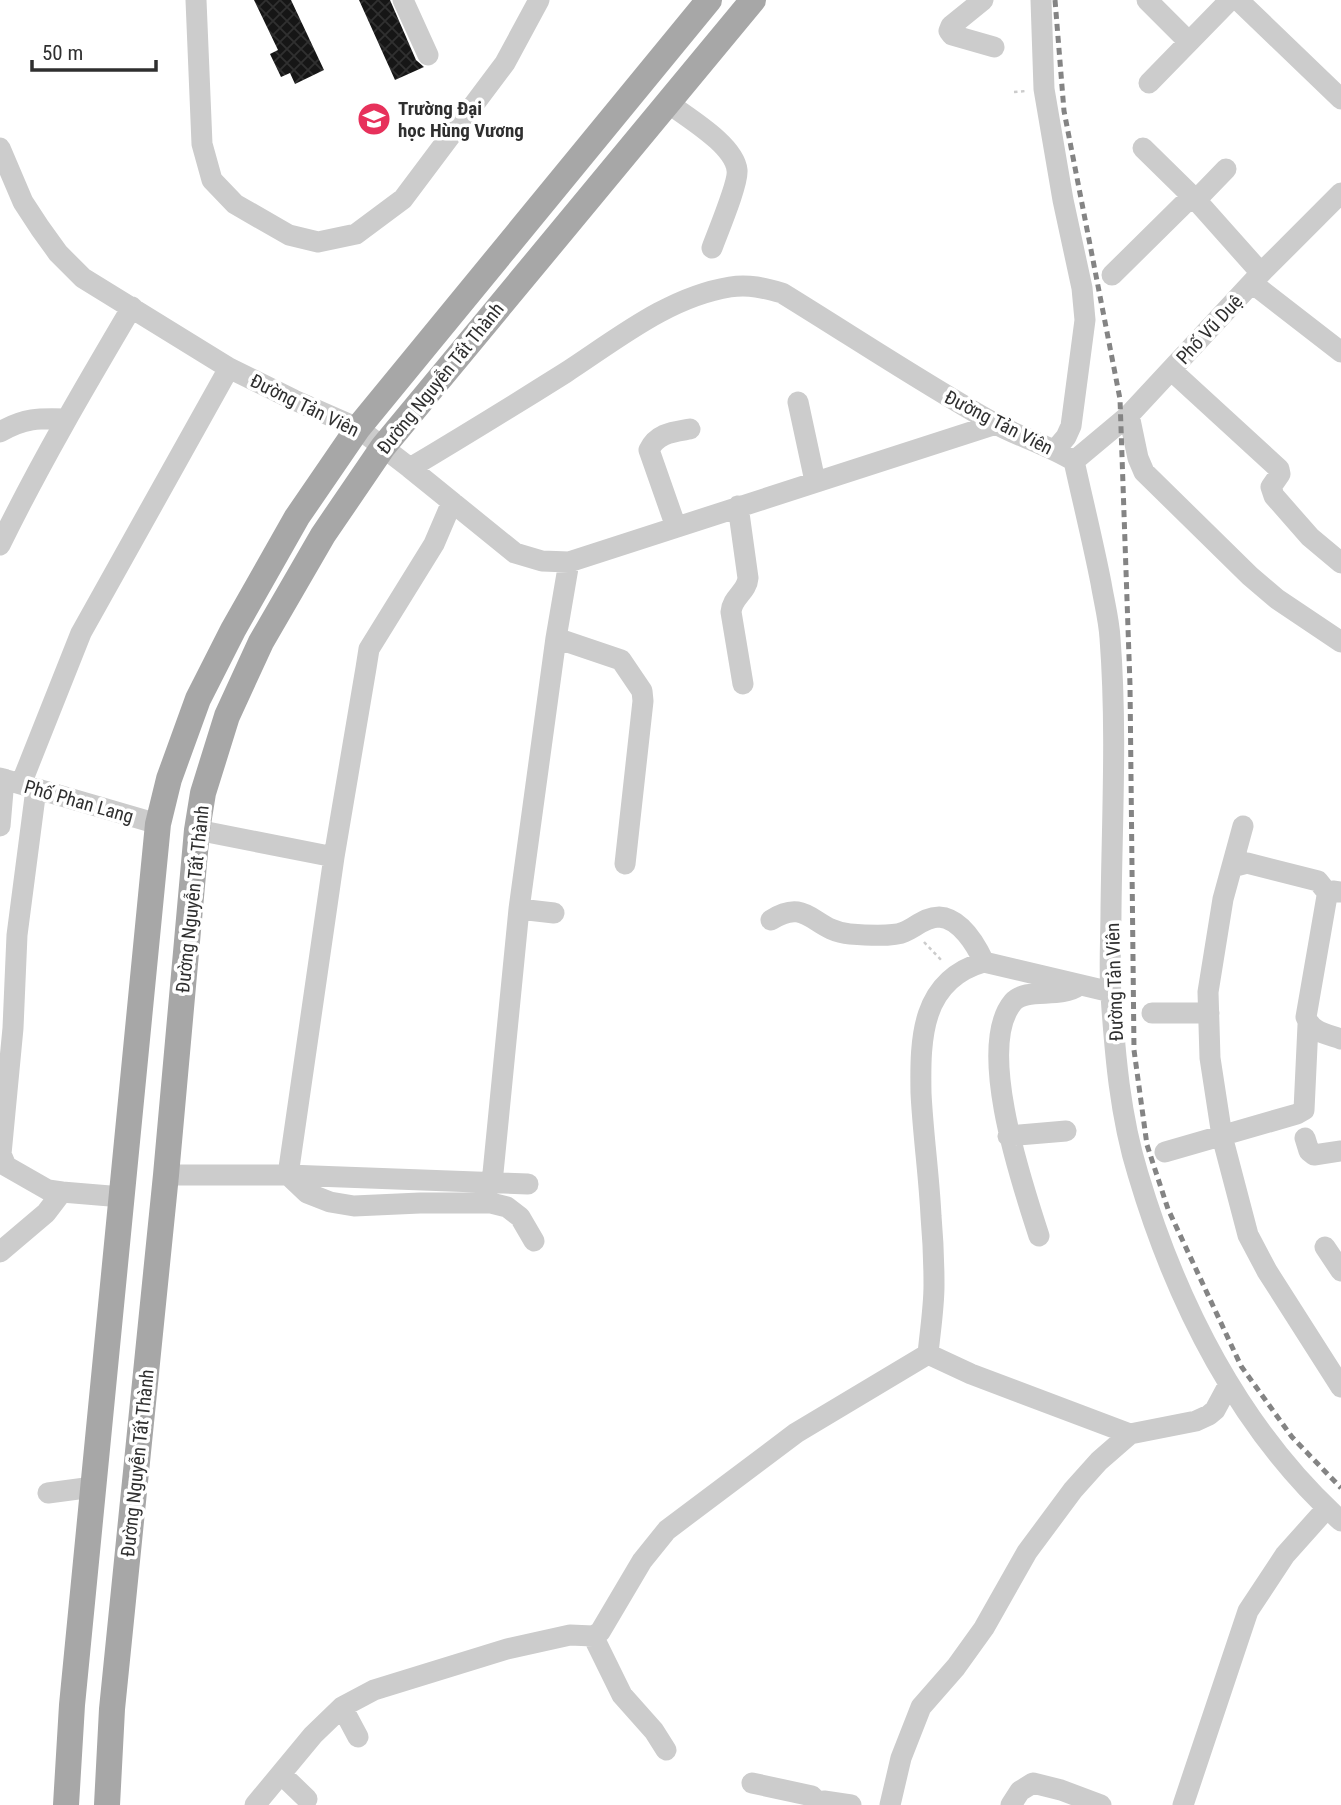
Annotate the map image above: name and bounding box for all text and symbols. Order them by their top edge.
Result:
scale bar [32,28,156,72]
text: 50 m [42,41,83,65]
place label: Trường Đại học Hùng Vương [398,97,524,142]
school or university icon: Trường Đại học Hùng Vương [355,100,393,138]
street label: Phố Vũ Duệ [1171,290,1247,369]
street label: Đường Nguyễn Tất Thành [372,298,509,459]
street label: Đường Tản Viên [247,369,363,442]
street label: Đường Tản Viên [941,385,1057,460]
street label: Phố Phan Lang [22,775,136,828]
street label: Đường Nguyễn Tất Thành [171,804,214,994]
street label: Đường Tản Viên [1101,922,1128,1042]
street label: Đường Nguyễn Tất Thành [116,1368,159,1558]

